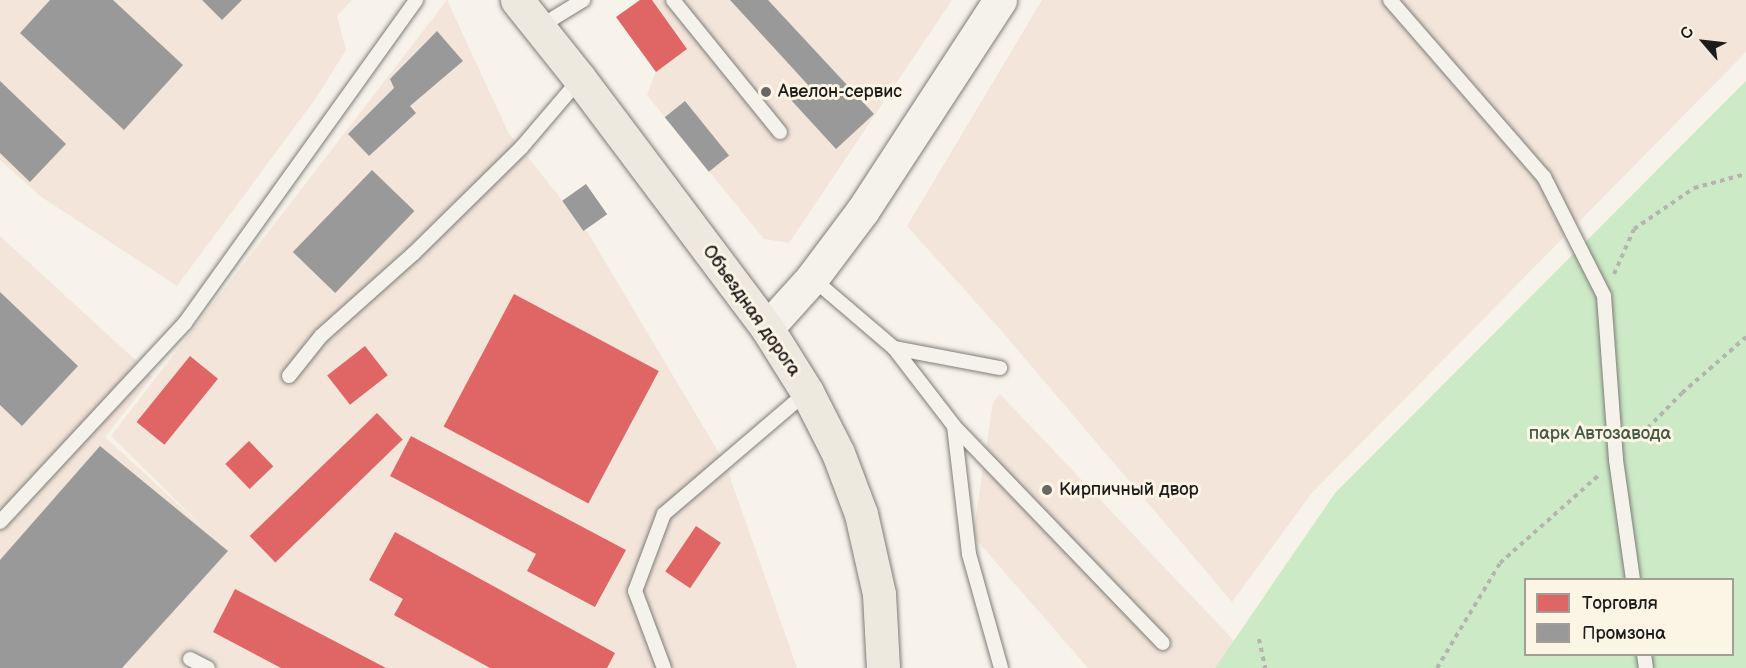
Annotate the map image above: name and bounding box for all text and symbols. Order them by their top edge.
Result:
north arrow [1674,12,1734,72]
text: С [1677,24,1699,43]
place label: Авелон-сервис [778,81,902,103]
marker: Авелон-сервис [759,85,773,99]
street label: Объездная дорога [698,241,804,381]
park label: парк Автозавода [1529,423,1671,445]
place label: Кирпичный двор [1059,479,1199,501]
marker: Кирпичный двор [1040,483,1054,497]
legend [1524,578,1734,656]
text: Торговля [1582,593,1658,614]
text: Промзона [1582,623,1666,644]

